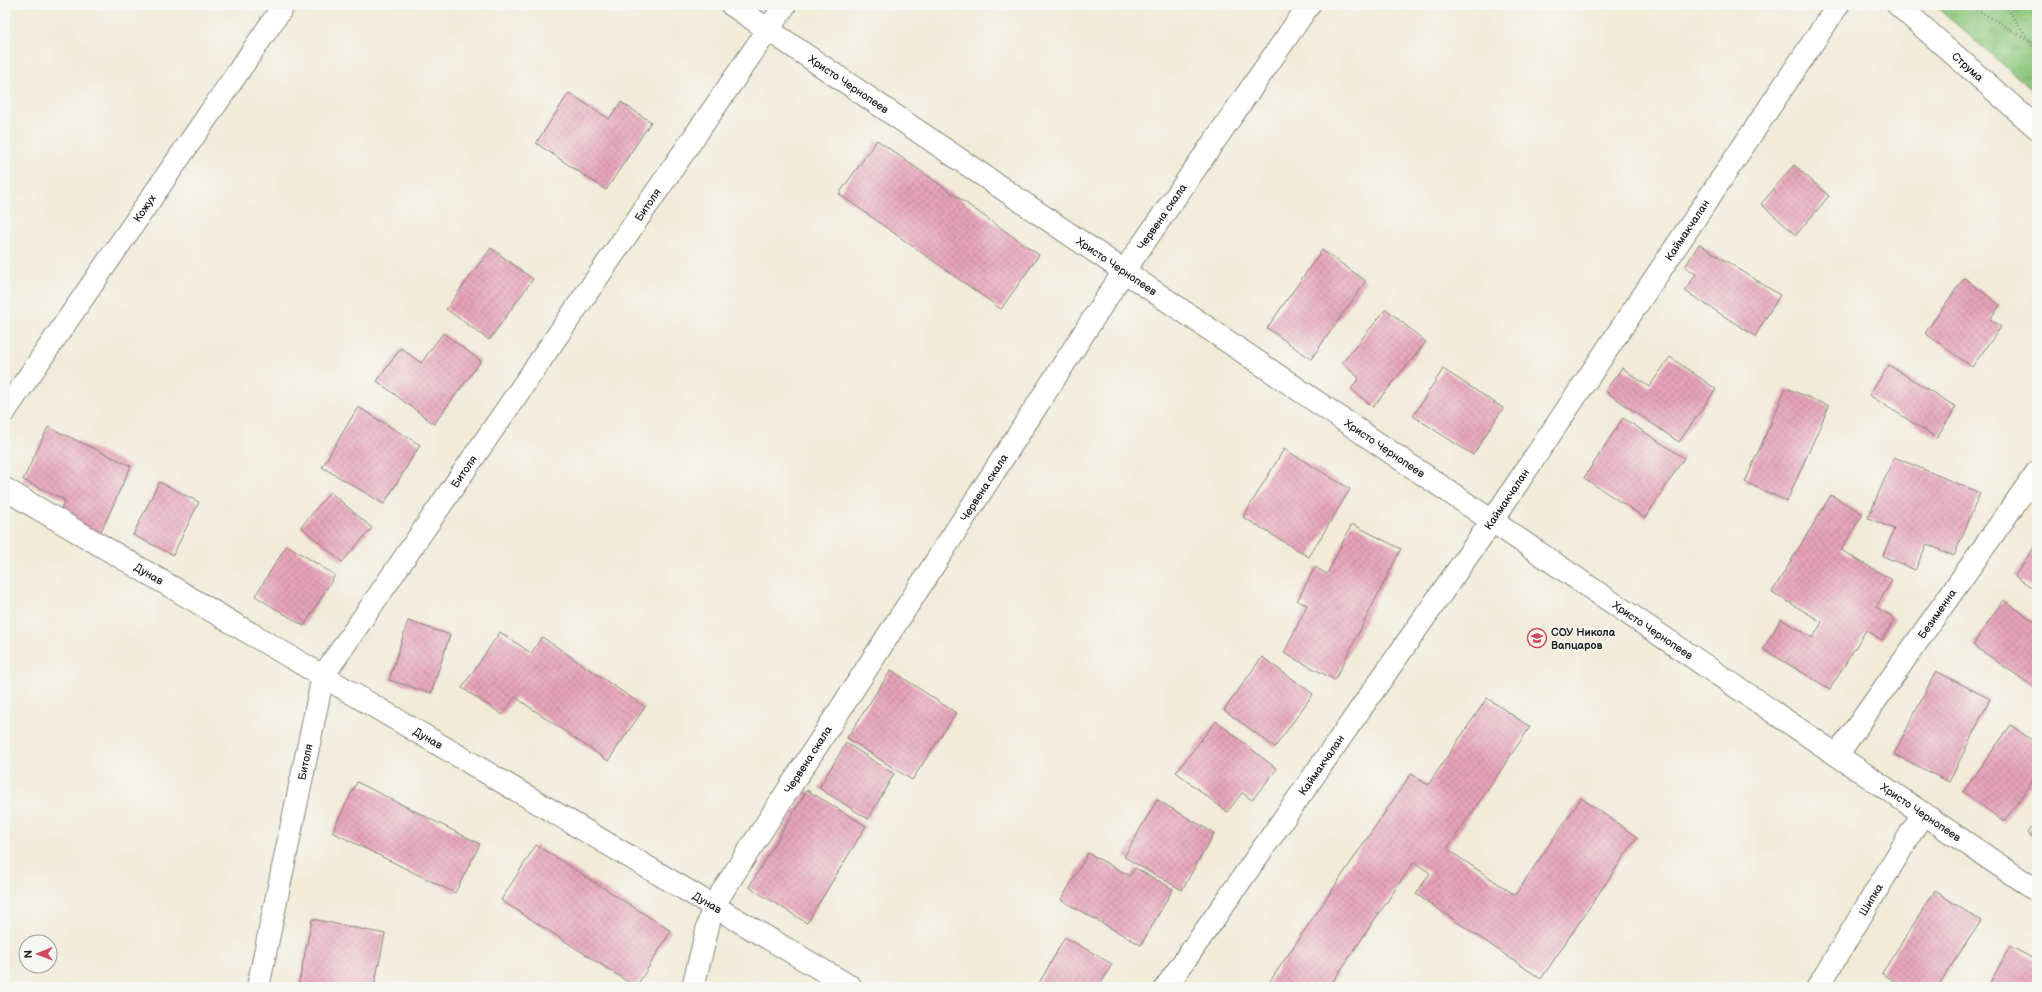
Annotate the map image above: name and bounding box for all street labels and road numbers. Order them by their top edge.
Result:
street label: Струма [1949,49,1986,84]
street label: Христо Чернопеев [806,52,891,116]
street label: Червена скала [1134,181,1190,252]
street label: Битоля [632,186,663,223]
street label: Кожух [130,192,158,224]
street label: Каймакчалан [1662,197,1712,263]
street label: Христо Чернопеев [1074,234,1160,298]
street label: Христо Чернопеев [1342,416,1428,480]
street label: Червена скала [957,451,1011,524]
street label: Битоля [448,453,480,490]
street label: Каймакчалан [1481,466,1532,532]
street label: Дунав [132,560,166,587]
street label: Безименна [1915,586,1959,641]
street label: Христо Чернопеев [1610,598,1696,662]
street label: Червена скала [781,723,835,796]
street label: Дунав [411,725,445,752]
street label: Каймакчалан [1296,732,1347,798]
street label: Битоля [295,743,315,781]
street label: Христо Чернопеев [1878,780,1964,844]
street label: Шипка [1856,881,1886,918]
street label: Дунав [691,889,724,916]

